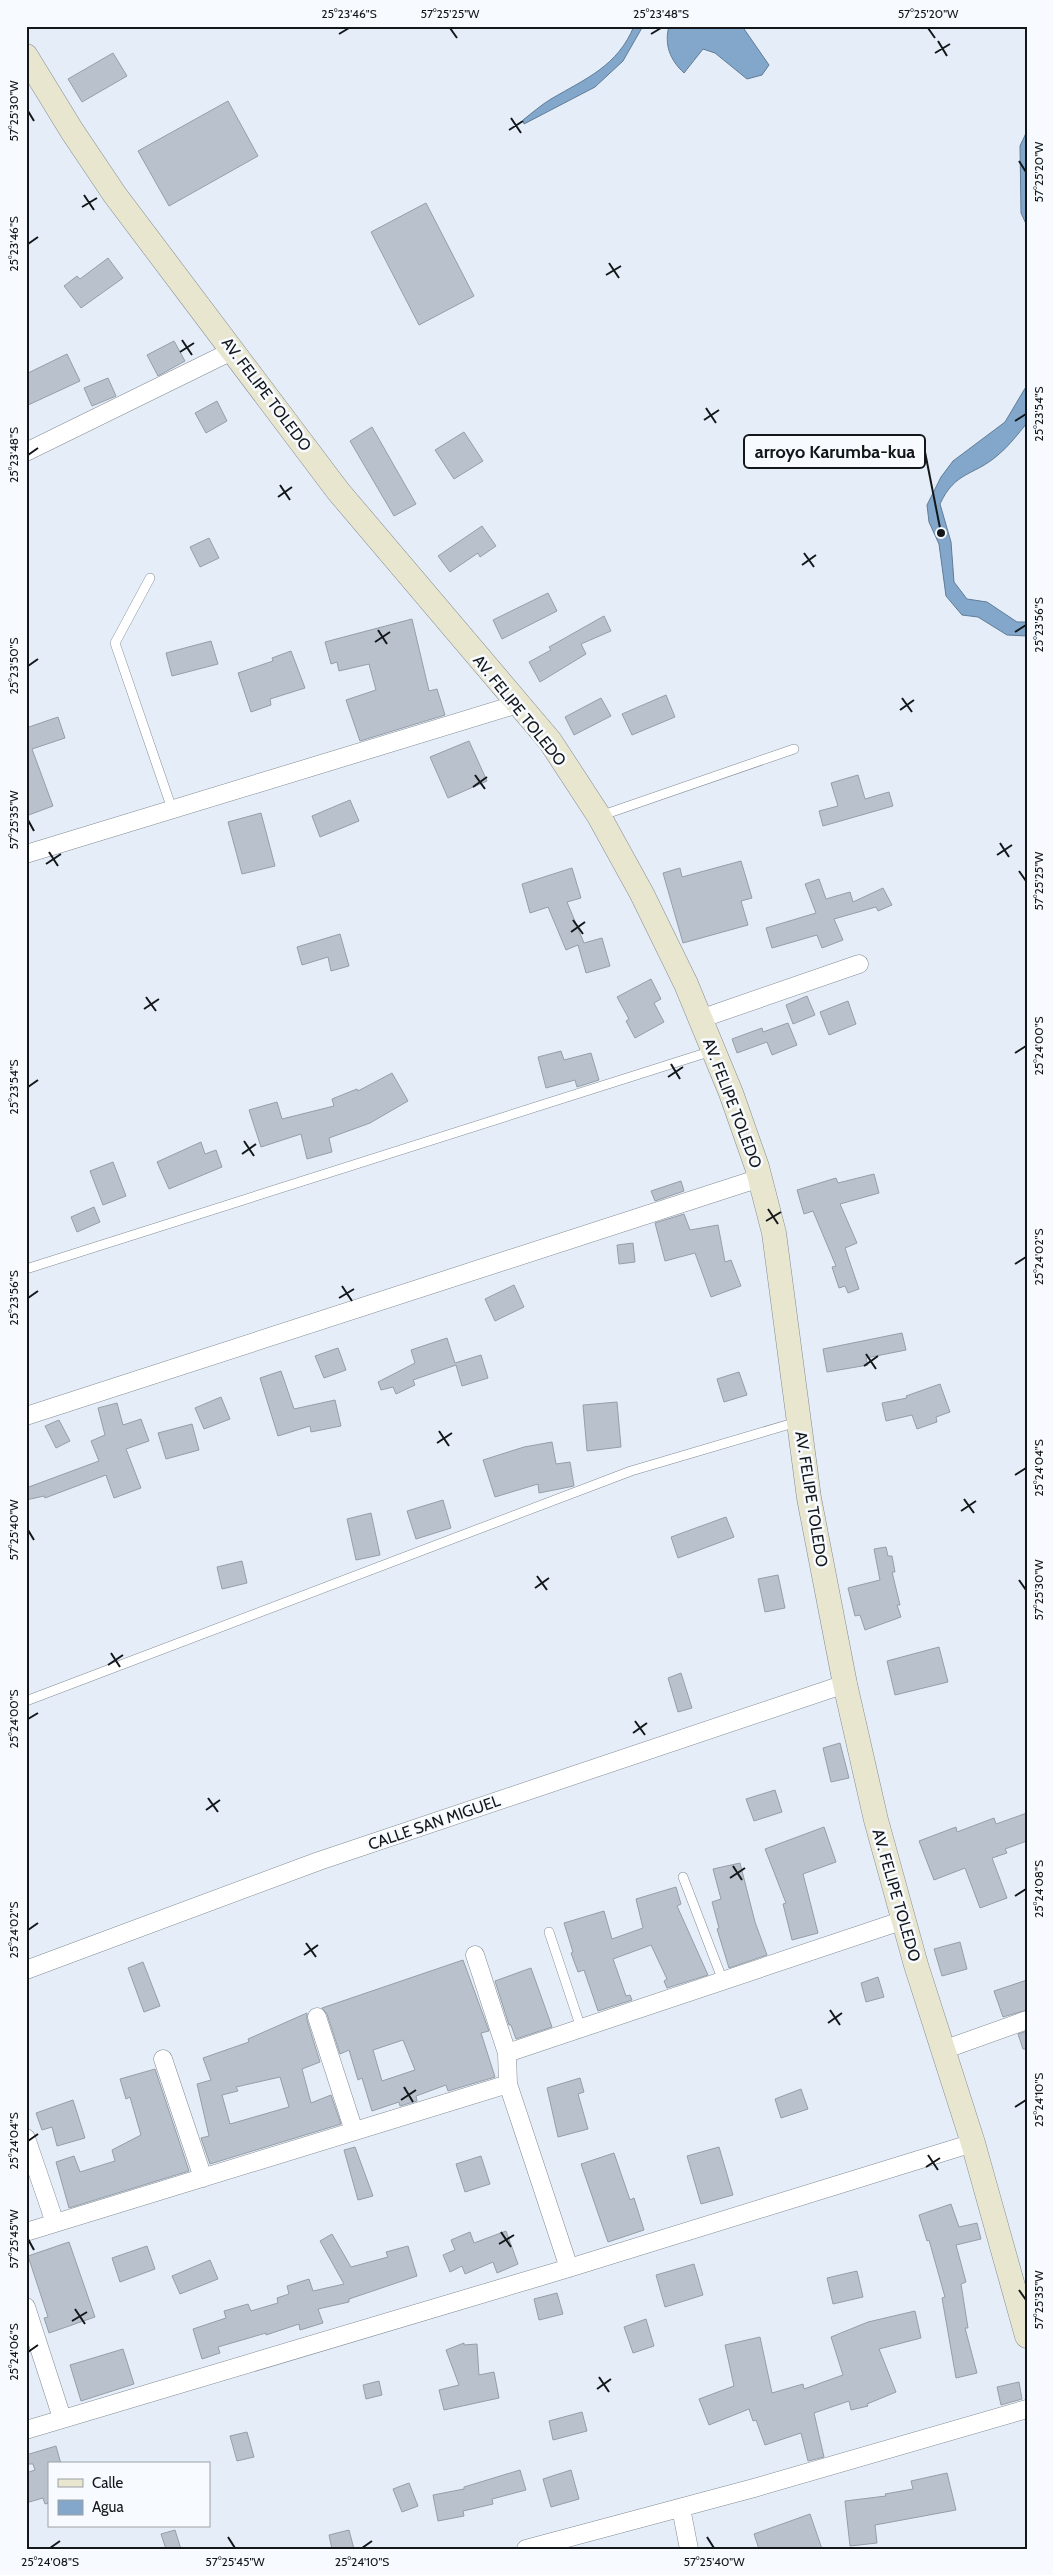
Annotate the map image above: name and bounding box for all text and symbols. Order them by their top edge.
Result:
text: 25°23'46"S [321,6,377,21]
text: 57°25'25"W [421,6,480,21]
text: 25°23'48"S [633,6,689,21]
text: 57°25'20"W [898,6,959,21]
text: 57°25'30"W [6,80,21,141]
text: 57°25'20"W [1031,141,1046,202]
text: 25°23'46"S [6,216,21,272]
street label: AV. FELIPE TOLEDO [218,334,316,455]
text: 25°23'54"S [1031,386,1046,442]
text: 25°23'48"S [6,427,21,483]
callout: arroyo Karumba-kua [744,435,925,468]
text: arroyo Karumba-kua [755,441,915,463]
text: 25°23'56"S [1031,597,1046,653]
text: 25°23'50"S [6,638,21,694]
street label: AV. FELIPE TOLEDO [469,651,570,770]
text: 57°25'35"W [6,790,21,850]
text: 57°25'25"W [1031,851,1046,910]
text: 25°24'00"S [1031,1016,1046,1076]
street label: AV. FELIPE TOLEDO [699,1036,766,1171]
text: 25°23'54"S [6,1059,21,1115]
text: 25°24'02"S [1031,1229,1046,1285]
text: 25°23'56"S [6,1270,21,1326]
street label: AV. FELIPE TOLEDO [791,1430,832,1568]
text: 25°24'04"S [1031,1439,1046,1497]
text: 57°25'40"W [6,1499,21,1561]
text: 57°25'30"W [1031,1559,1046,1620]
text: 25°24'00"S [6,1689,21,1749]
street label: CALLE SAN MIGUEL [366,1791,503,1854]
street label: AV. FELIPE TOLEDO [868,1827,925,1964]
text: 25°24'08"S [1031,1860,1046,1918]
text: 25°24'02"S [6,1902,21,1958]
text: 25°24'10"S [1031,2073,1046,2127]
text: 25°24'04"S [6,2112,21,2170]
text: 57°25'45"W [6,2209,21,2269]
text: 57°25'35"W [1031,2270,1046,2330]
text: 25°24'06"S [6,2323,21,2381]
legend [48,2462,210,2528]
text: Calle [92,2474,123,2492]
text: Agua [92,2498,124,2516]
text: 25°24'08"S [21,2554,79,2569]
text: 57°25'45"W [205,2554,265,2569]
text: 25°24'10"S [335,2554,389,2569]
text: 57°25'40"W [683,2554,745,2569]

